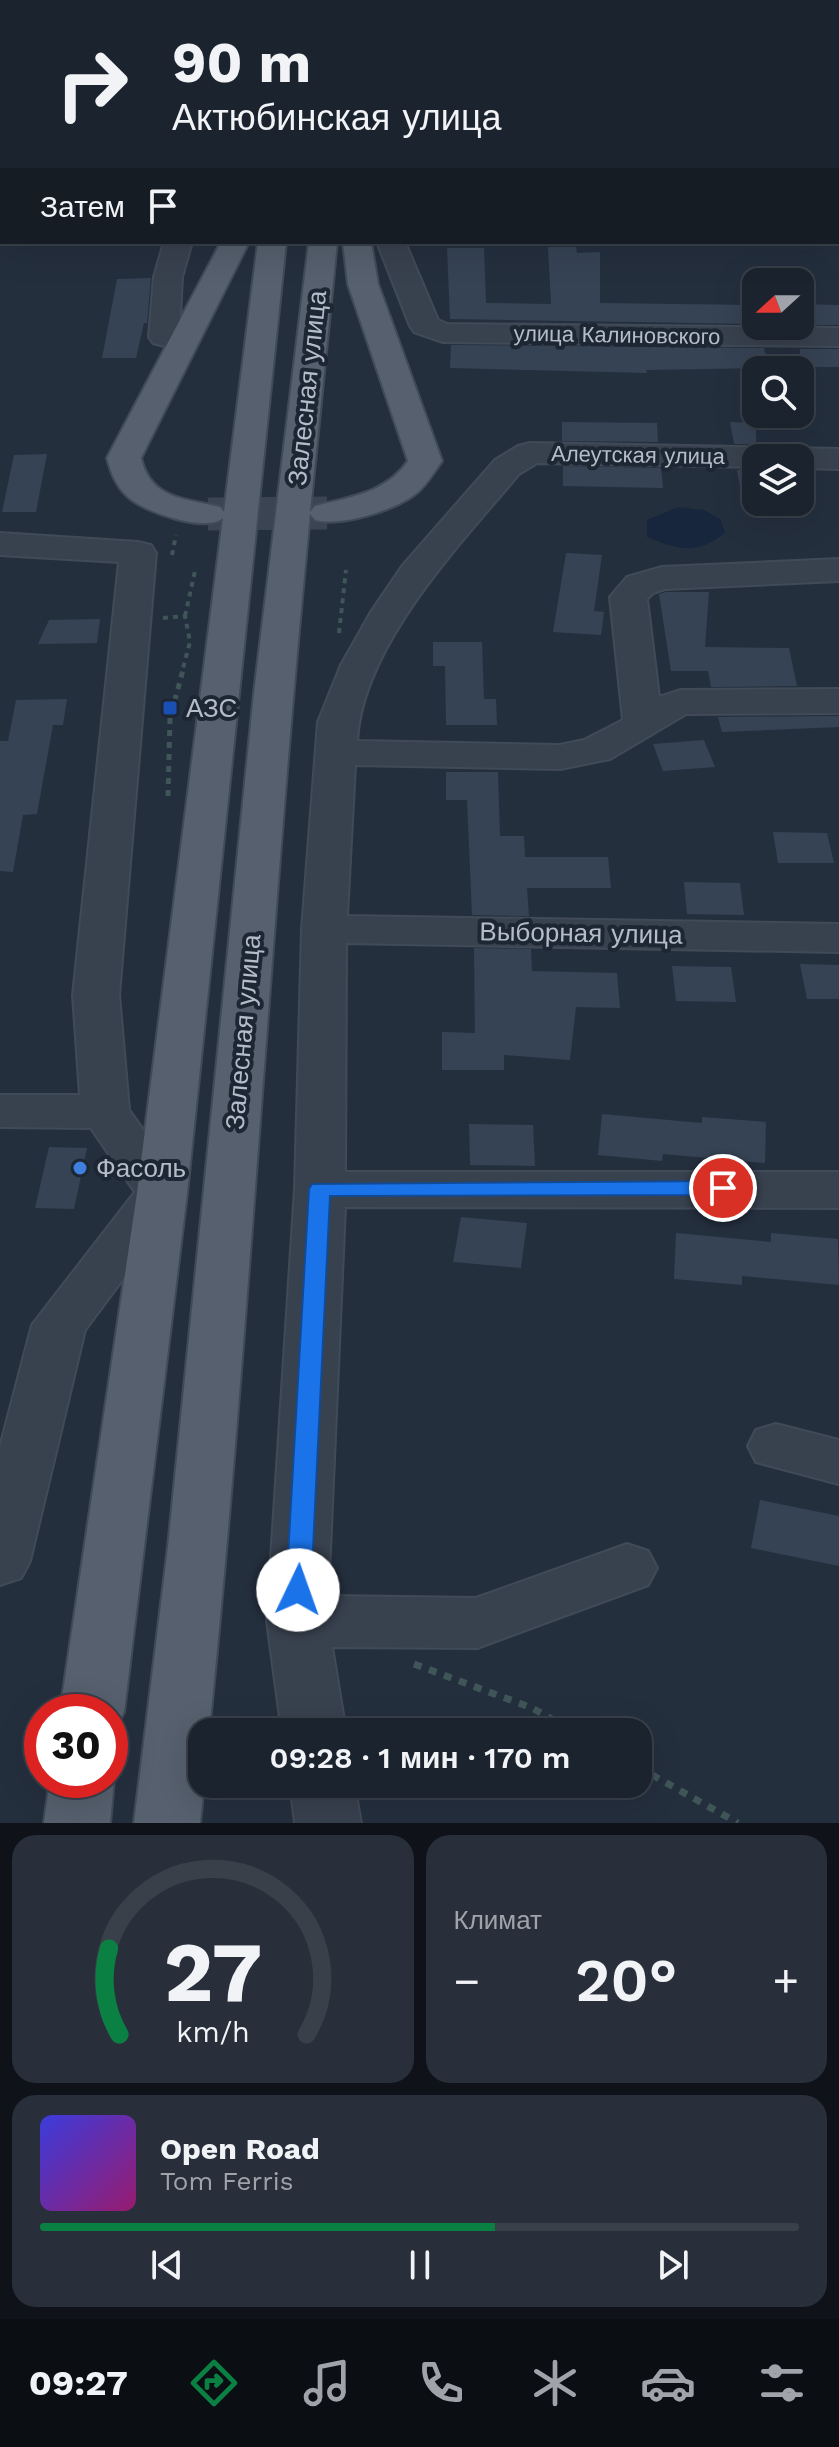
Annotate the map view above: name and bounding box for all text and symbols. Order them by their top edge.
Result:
text: 90 m [172,30,311,96]
icon: right [40,32,144,136]
text: Актюбинская улица [172,97,502,139]
icon: arrive [141,184,185,228]
text: Затем [40,189,125,224]
north arrow [742,268,814,340]
map controls [742,268,814,516]
street label: Залесная улица [282,288,332,487]
street label: улица Калиновского [513,321,721,349]
button: search [742,356,814,428]
street label: Алеутская улица [551,441,726,469]
button: layers [742,444,814,516]
place label: АЗС [186,693,237,723]
marker: АЗС [161,699,179,717]
street label: Выборная улица [479,916,683,950]
street label: Залесная улица [220,933,267,1131]
place label: Фасоль [96,1153,186,1183]
pin [689,1154,757,1222]
marker: Фасоль [71,1159,89,1177]
icon: arrive [701,1166,745,1210]
position arrow [256,1548,340,1632]
speed limit sign: 30 [24,1694,128,1798]
text: 09:28 · 1 мин · 170 m [270,1740,570,1775]
text: Климат [454,1905,542,1935]
text: 27 [163,1924,262,2021]
text: 20° [575,1945,678,2016]
text: − [454,1955,480,2007]
text: + [772,1955,799,2007]
text: km/h [176,2015,250,2049]
text: Open Road [160,2131,320,2166]
text: Tom Ferris [160,2166,293,2196]
icon: previous [145,2243,189,2287]
icon: pause [398,2243,442,2287]
icon: next [651,2243,695,2287]
icon: directions [186,2355,242,2411]
icon: music [299,2355,355,2411]
icon: phone [413,2355,469,2411]
icon: climate [527,2355,583,2411]
icon: car [640,2355,696,2411]
icon: filters [754,2355,810,2411]
text: 09:27 [29,2362,128,2404]

